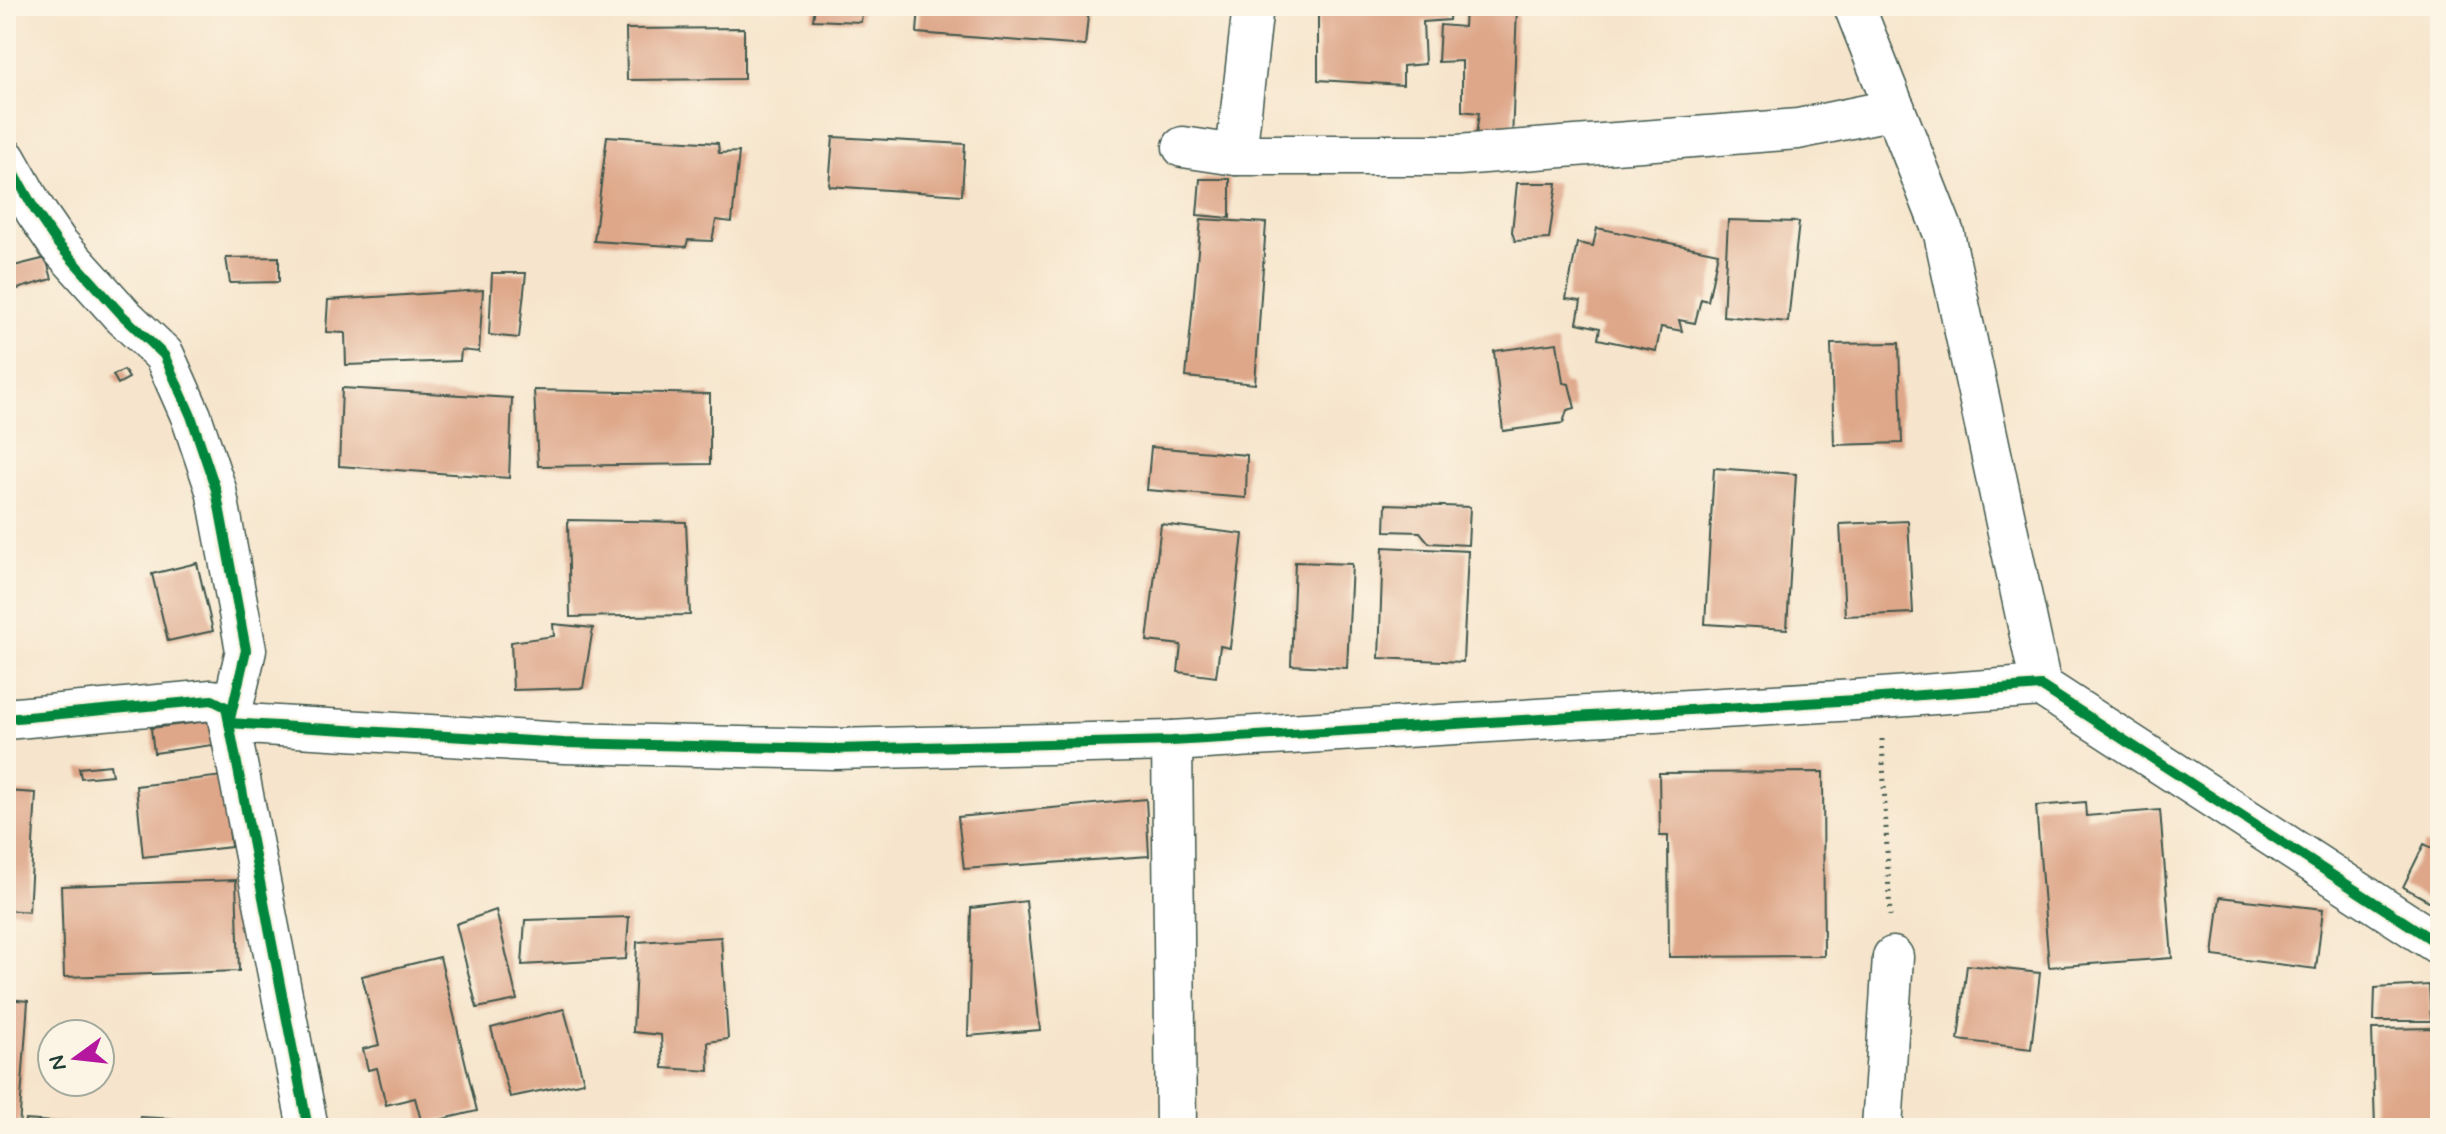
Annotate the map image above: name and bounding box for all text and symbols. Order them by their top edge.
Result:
north arrow [36,1018,116,1098]
text: N [43,1052,74,1073]

